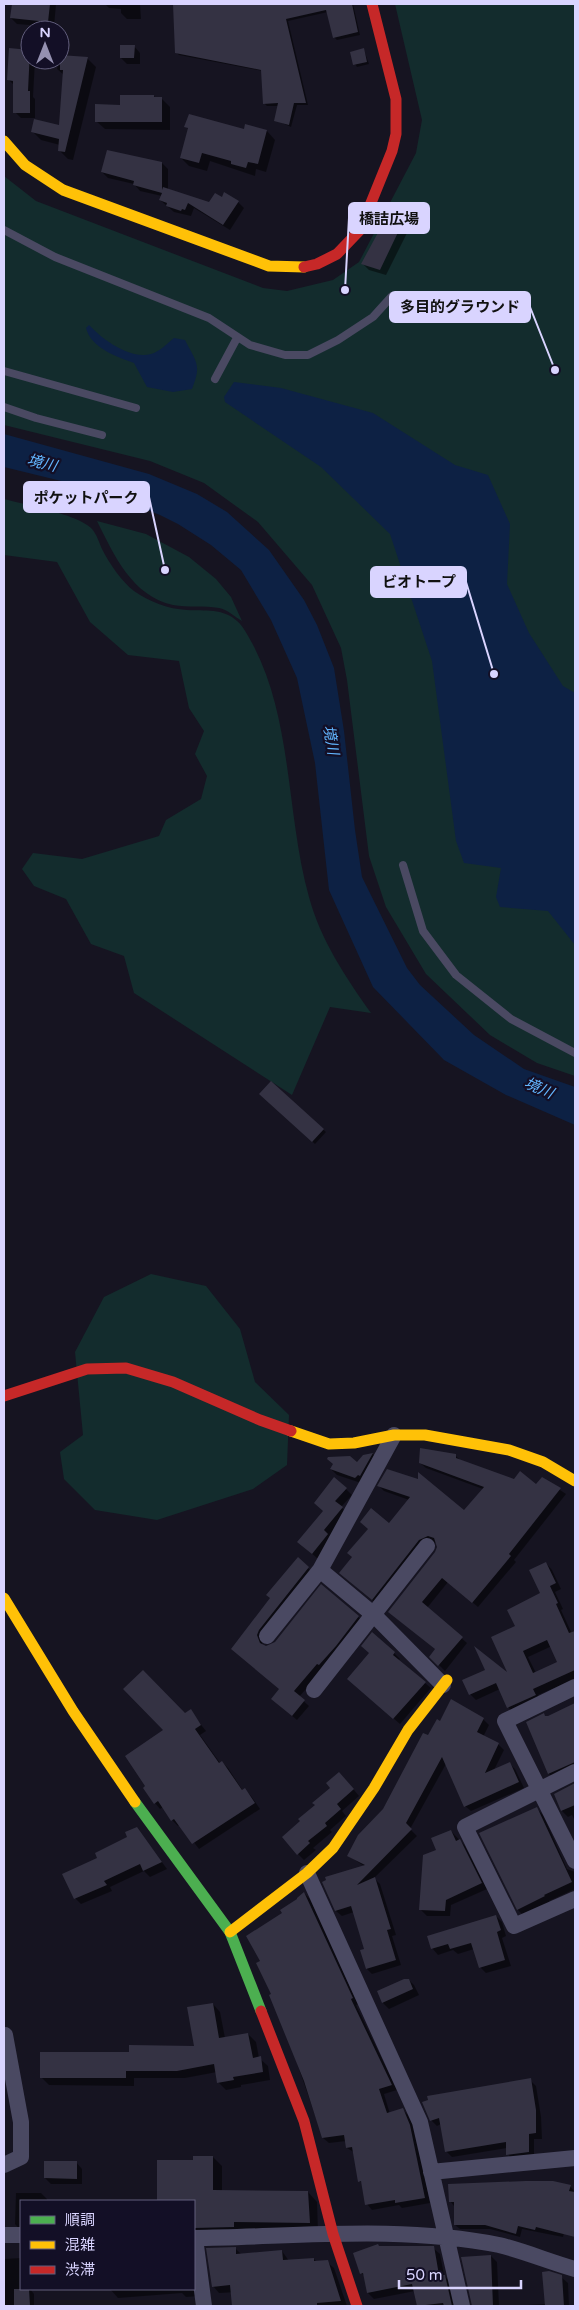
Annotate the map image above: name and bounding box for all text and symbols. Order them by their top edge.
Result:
north arrow [20,20,70,70]
text: N [39,24,51,41]
callout: 橋詰広場 [349,203,429,233]
text: 橋詰広場 [359,210,419,228]
callout: 多目的グラウンド [390,292,530,322]
text: 多目的グラウンド [400,298,520,316]
water label: 境川 [25,451,61,476]
callout: ポケットパーク [24,482,149,512]
text: ポケットパーク [33,489,139,507]
callout: ビオトープ [371,567,466,597]
text: ビオトープ [382,573,456,591]
water label: 境川 [320,724,343,758]
water label: 境川 [522,1074,558,1103]
legend [20,2200,195,2290]
text: 順調 [65,2211,95,2229]
text: 混雑 [65,2236,95,2254]
scale bar [399,2258,522,2290]
text: 渋滞 [65,2261,95,2279]
text: 50 m [406,2266,443,2284]

